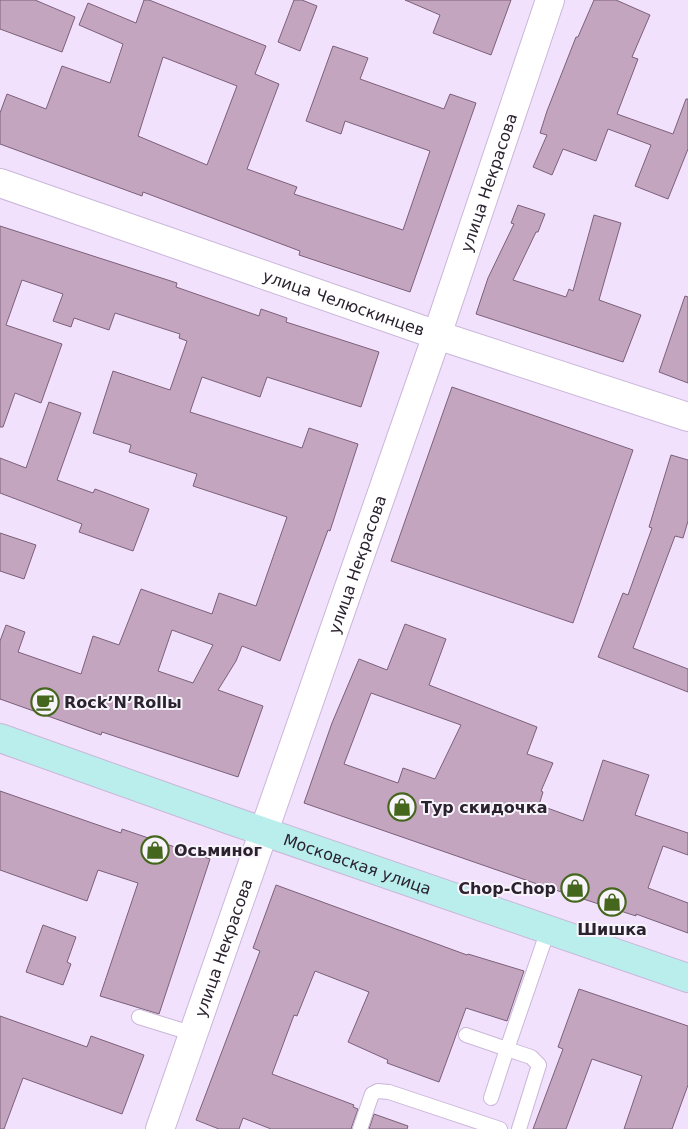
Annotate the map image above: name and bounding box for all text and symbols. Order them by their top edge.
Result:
street label: улица Некрасова [457,111,521,254]
street label: улица Челюскинцев [260,266,427,340]
street label: улица Некрасова [325,493,390,636]
cafe icon: Rock’N’Rollы [30,687,60,717]
place label: Rock’N’Rollы [64,693,182,712]
shop icon: Тур скидочка [387,792,417,822]
place label: Тур скидочка [421,798,547,817]
street label: Московская улица [281,830,434,899]
shop icon: Осьминог [140,835,170,865]
place label: Осьминог [174,841,262,860]
shop icon: Chop-Chop [560,873,590,903]
street label: улица Некрасова [191,876,257,1020]
place label: Chop-Chop [458,879,556,898]
shop icon: Шишка [597,887,627,917]
place label: Шишка [577,920,647,939]

